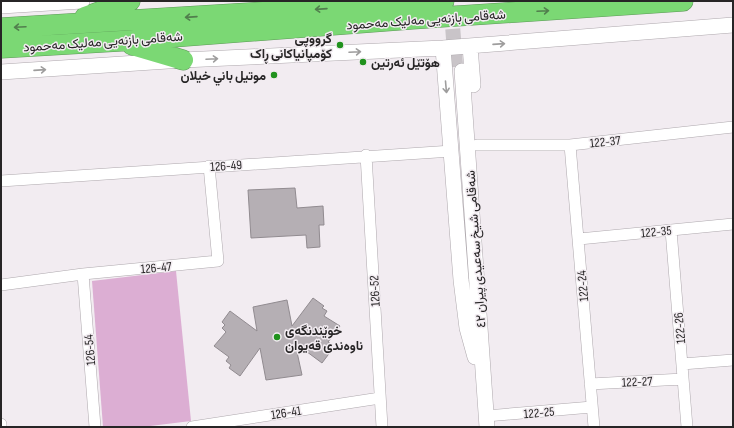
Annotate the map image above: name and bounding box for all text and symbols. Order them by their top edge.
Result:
one-way arrow [315,5,328,12]
street label: شەقامی بازنەیی مەلیک مەحمود [346,6,506,34]
one-way arrow [536,8,549,15]
one-way arrow [185,13,198,21]
one-way arrow [14,23,27,31]
street label: شەقامی بازنەیی مەلیک مەحمود [23,28,183,56]
place label: گرووپی کۆمپانیاکانی ڕاک [250,31,332,64]
marker: گرووپی کۆمپانیاکانی ڕاک [335,40,345,50]
one-way arrow [492,40,505,47]
one-way arrow [348,48,361,56]
one-way arrow [205,55,218,63]
place label: هۆتێل ئەرتین [371,55,440,71]
marker: هۆتێل ئەرتین [358,57,368,67]
one-way arrow [33,66,46,73]
place label: موتيل باني خيلان [180,68,266,86]
marker: موتيل باني خيلان [269,70,279,80]
one-way arrow [442,80,450,93]
street label: 122-37 [589,132,622,152]
street label: 126-49 [210,157,243,175]
street label: شەقامی شیخ سەعیدی پیران ٤٢ [463,170,490,328]
street label: 122-35 [640,222,672,242]
street label: 126-47 [140,259,173,277]
street label: 122-24 [574,269,592,302]
street label: 126-52 [366,275,384,307]
street label: 122-26 [671,311,689,344]
place label: خوێندنگەی ناوەندی قەیوان [285,323,363,354]
marker: خوێندنگەی ناوەندی قەیوان [272,332,282,342]
street label: 126-54 [81,333,99,366]
street label: 122-27 [621,373,654,391]
street label: 126-41 [270,403,303,423]
street label: 122-25 [523,404,555,422]

